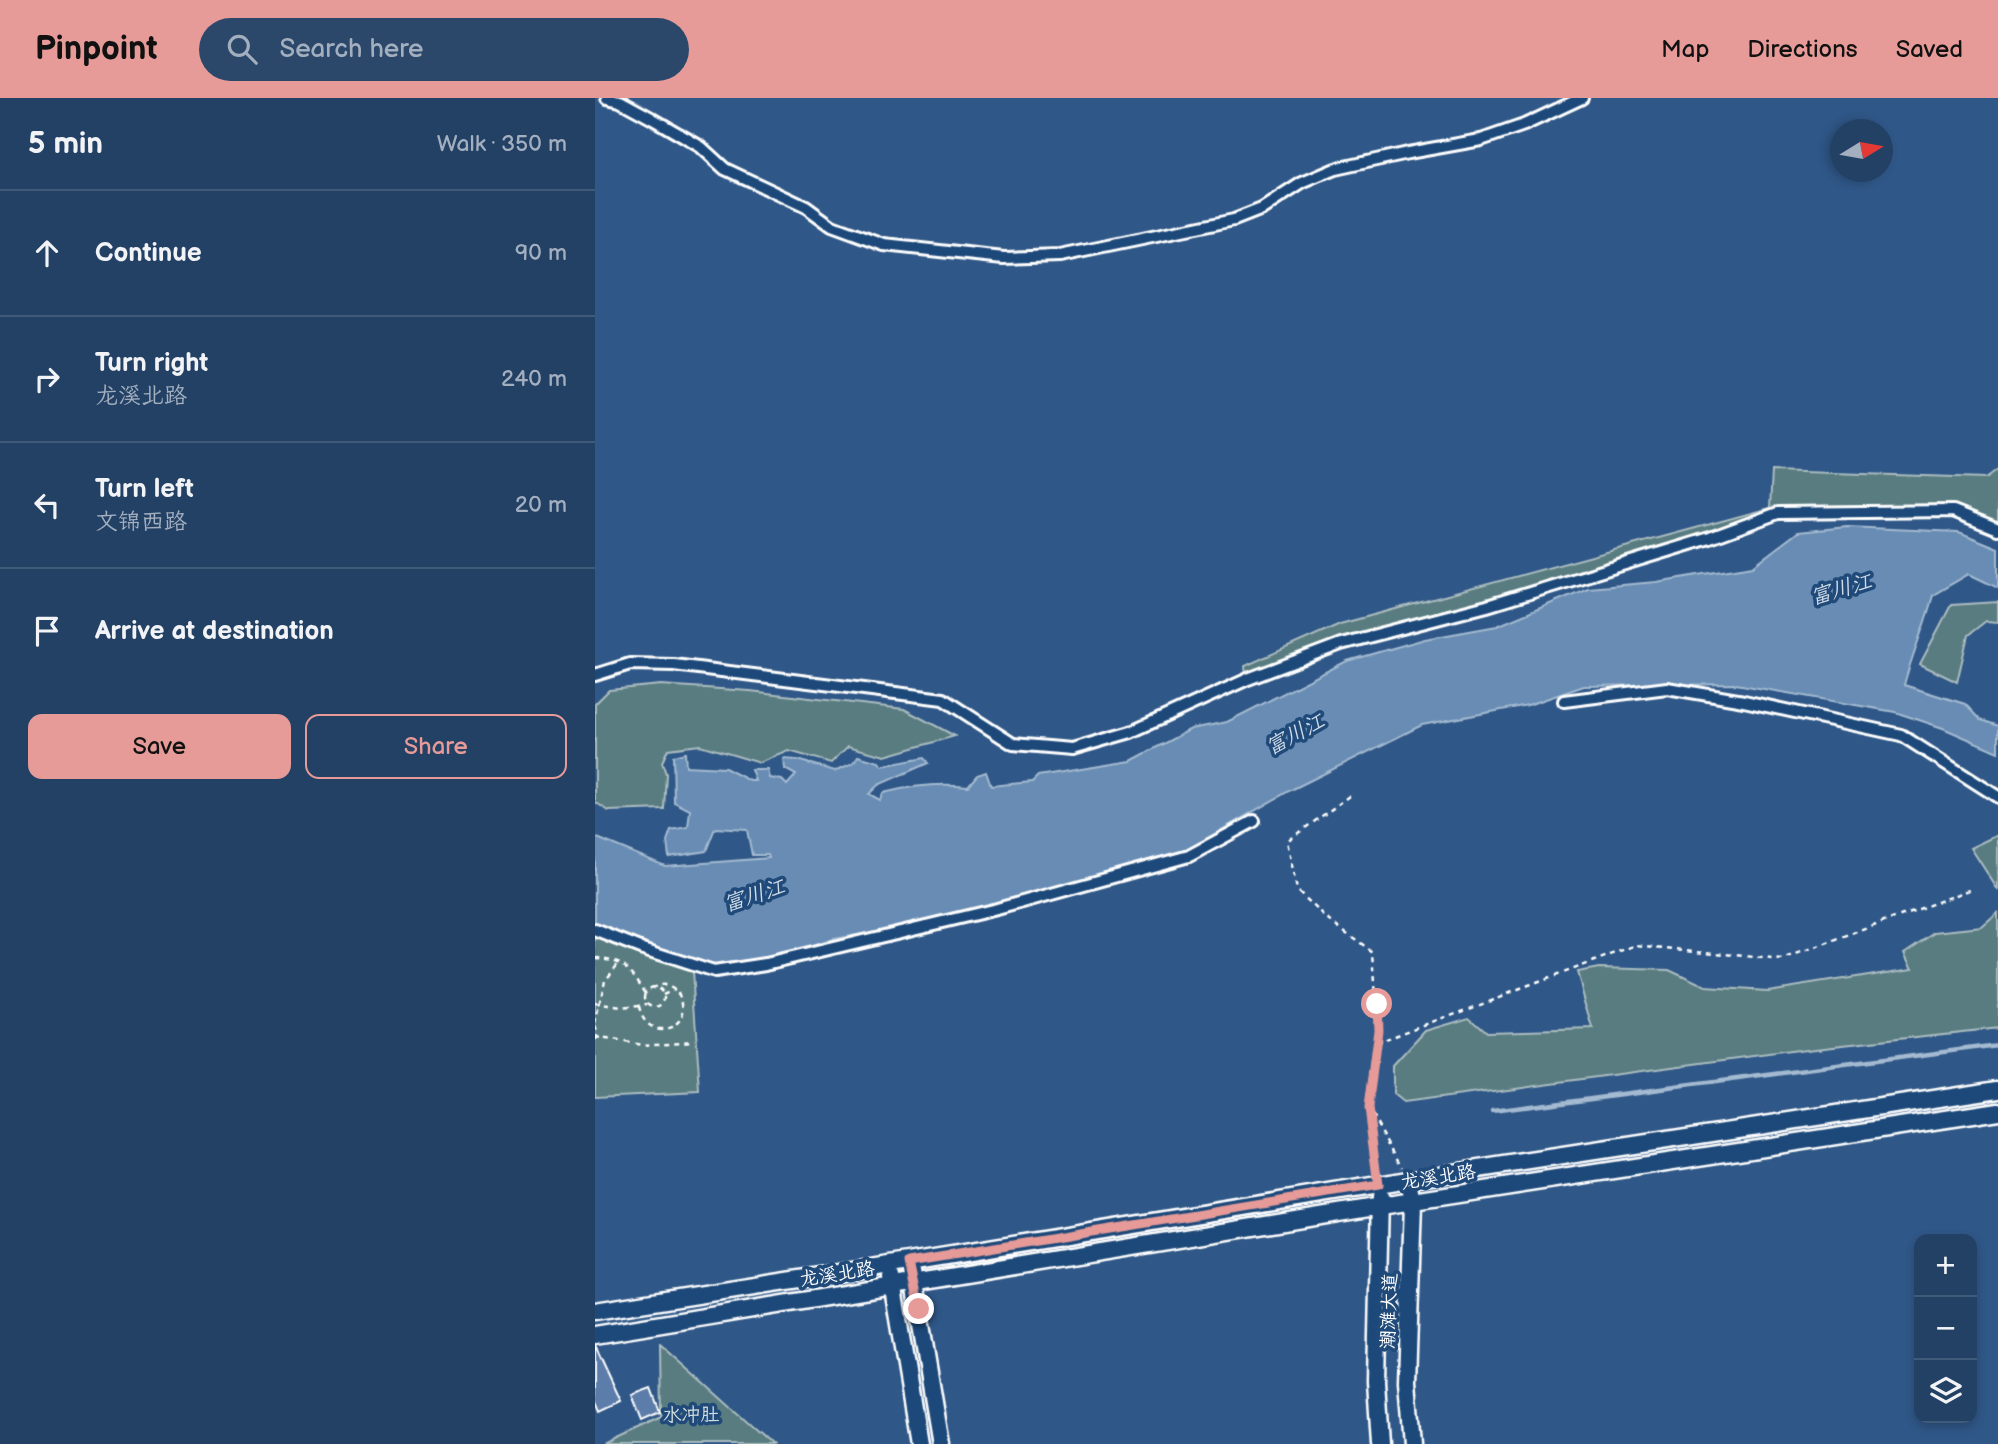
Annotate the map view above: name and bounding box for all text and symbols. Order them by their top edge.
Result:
search box [199,18,689,81]
text: Pinpoint [35,29,157,69]
icon: search [223,30,261,68]
text: Search here [279,34,423,65]
text: Map [1661,35,1709,64]
text: Directions [1747,35,1858,64]
text: Saved [1896,35,1963,64]
north arrow [1830,119,1893,182]
text: 5 min [28,126,103,162]
text: Walk · 350 m [437,130,567,158]
icon: ahead [28,234,66,272]
text: Continue [95,238,202,269]
text: 90 m [515,239,567,267]
text: Turn right [95,348,208,379]
icon: right [28,360,66,398]
text: 240 m [501,365,567,393]
text: 龙溪北路 [95,382,187,410]
text: Turn left [95,474,194,505]
icon: left [28,486,66,524]
text: 20 m [515,491,567,519]
text: 文锦西路 [95,508,187,536]
water label: 富川江 [1807,569,1876,610]
icon: arrive [28,612,66,650]
text: Arrive at destination [95,616,334,647]
water label: 富川江 [1262,708,1330,760]
button: Save [28,714,291,779]
button: Share [305,714,567,779]
water label: 富川江 [720,874,789,917]
route start [1361,988,1392,1019]
street label: 龙溪北路 [1399,1160,1478,1195]
map controls [1914,1234,1977,1423]
button: + [1914,1234,1977,1297]
street label: 龙溪北路 [798,1257,877,1292]
street label: 潮滩大道 [1377,1273,1402,1349]
route end [903,1293,934,1324]
button: − [1914,1297,1977,1360]
button: layers [1914,1360,1977,1423]
park label: 水冲肚 [662,1404,720,1427]

